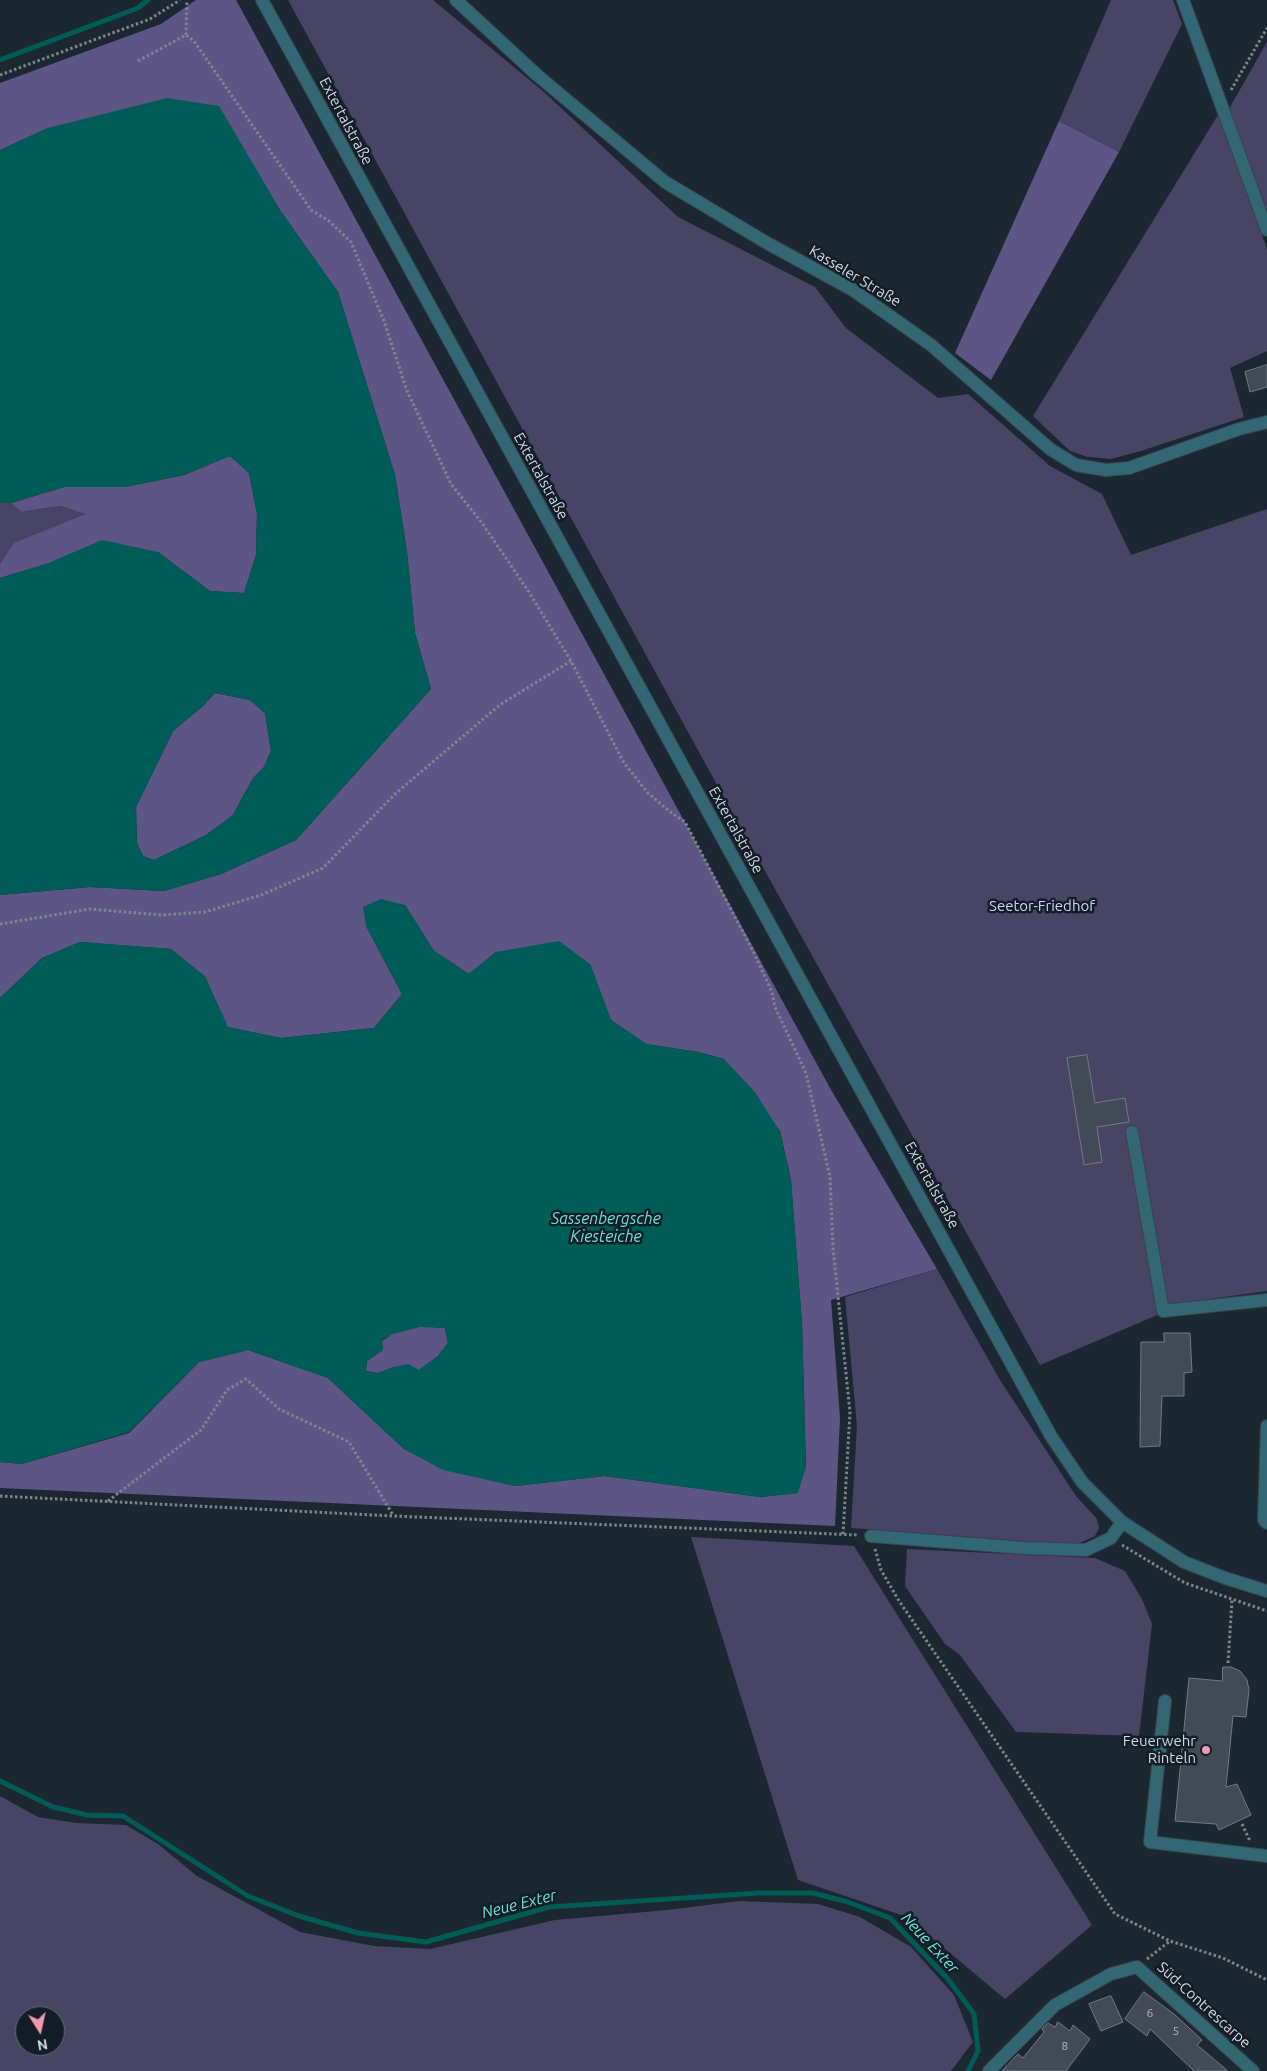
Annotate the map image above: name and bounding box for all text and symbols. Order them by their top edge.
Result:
street label: Extertalstraße [315,74,377,168]
street label: Kasseler Straße [806,242,904,310]
street label: Extertalstraße [510,429,572,523]
street label: Extertalstraße [705,783,767,877]
park label: Seetor-Friedhof [989,897,1095,915]
street label: Extertalstraße [901,1138,963,1232]
water label: Sassenbergsche Kiesteiche [551,1209,661,1247]
place label: Feuerwehr Rinteln [1123,1732,1196,1767]
marker: Feuerwehr Rinteln [1200,1744,1212,1756]
water label: Neue Exter [480,1885,558,1923]
water label: Neue Exter [897,1909,963,1977]
street label: Süd-Contrescarpe [1153,1958,1255,2052]
north arrow [15,2006,65,2056]
house number: 6 [1147,2006,1153,2020]
house number: 5 [1173,2024,1179,2038]
text: N [36,2036,49,2054]
house number: 8 [1062,2039,1068,2053]

